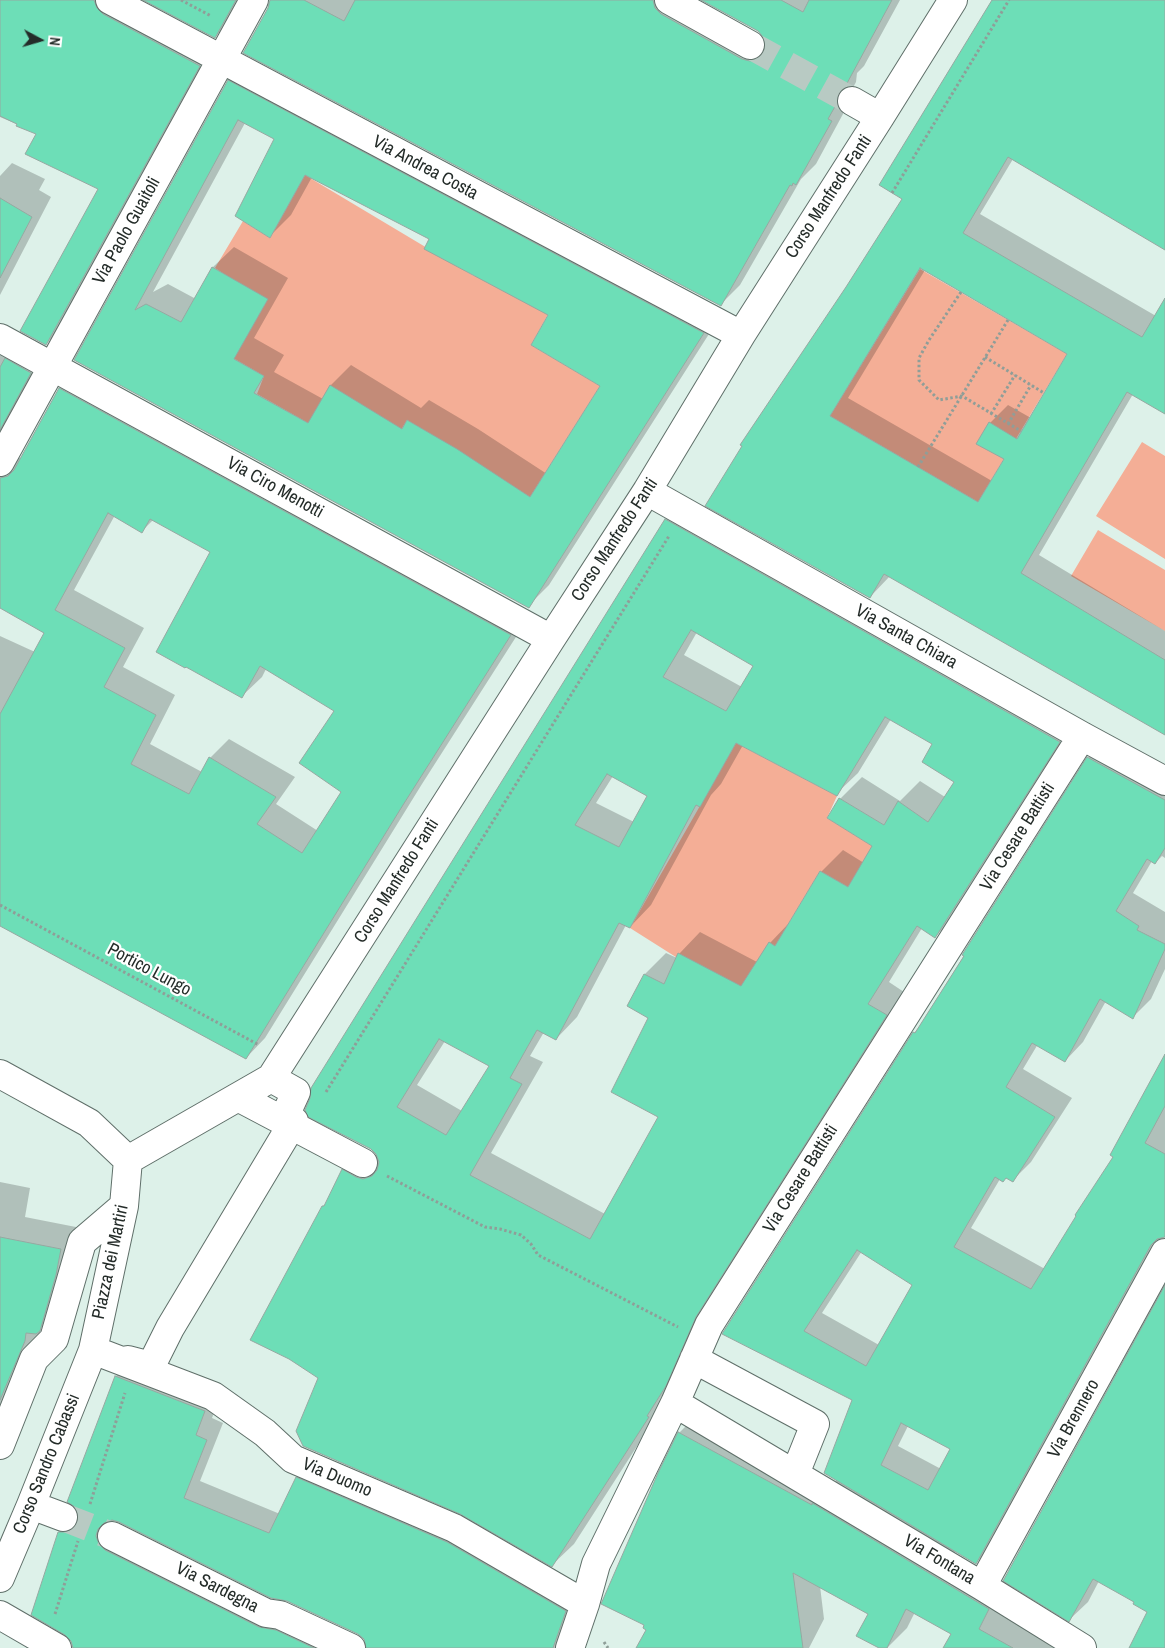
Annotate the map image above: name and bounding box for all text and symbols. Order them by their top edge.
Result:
north arrow [15,15,65,65]
text: N [46,36,64,47]
street label: Via Andrea Costa [369,131,481,205]
street label: Corso Manfredo Fanti [781,131,877,263]
street label: Via Paolo Guaitoli [89,173,165,289]
street label: Via Ciro Menotti [223,453,327,523]
street label: Corso Manfredo Fanti [567,474,663,606]
street label: Via Santa Chiara [851,600,961,674]
street label: Via Cesare Battisti [976,779,1060,895]
street label: Corso Manfredo Fanti [350,815,444,947]
street label: Portico Lungo [103,939,195,1001]
street label: Via Cesare Battisti [759,1121,843,1237]
street label: Piazza dei Martiri [88,1203,134,1321]
street label: Via Brennero [1044,1376,1104,1462]
street label: Corso Sandro Cabassi [9,1391,85,1537]
street label: Via Duomo [299,1454,375,1502]
street label: Via Fontana [899,1530,979,1590]
street label: Via Sardegna [172,1558,262,1618]

